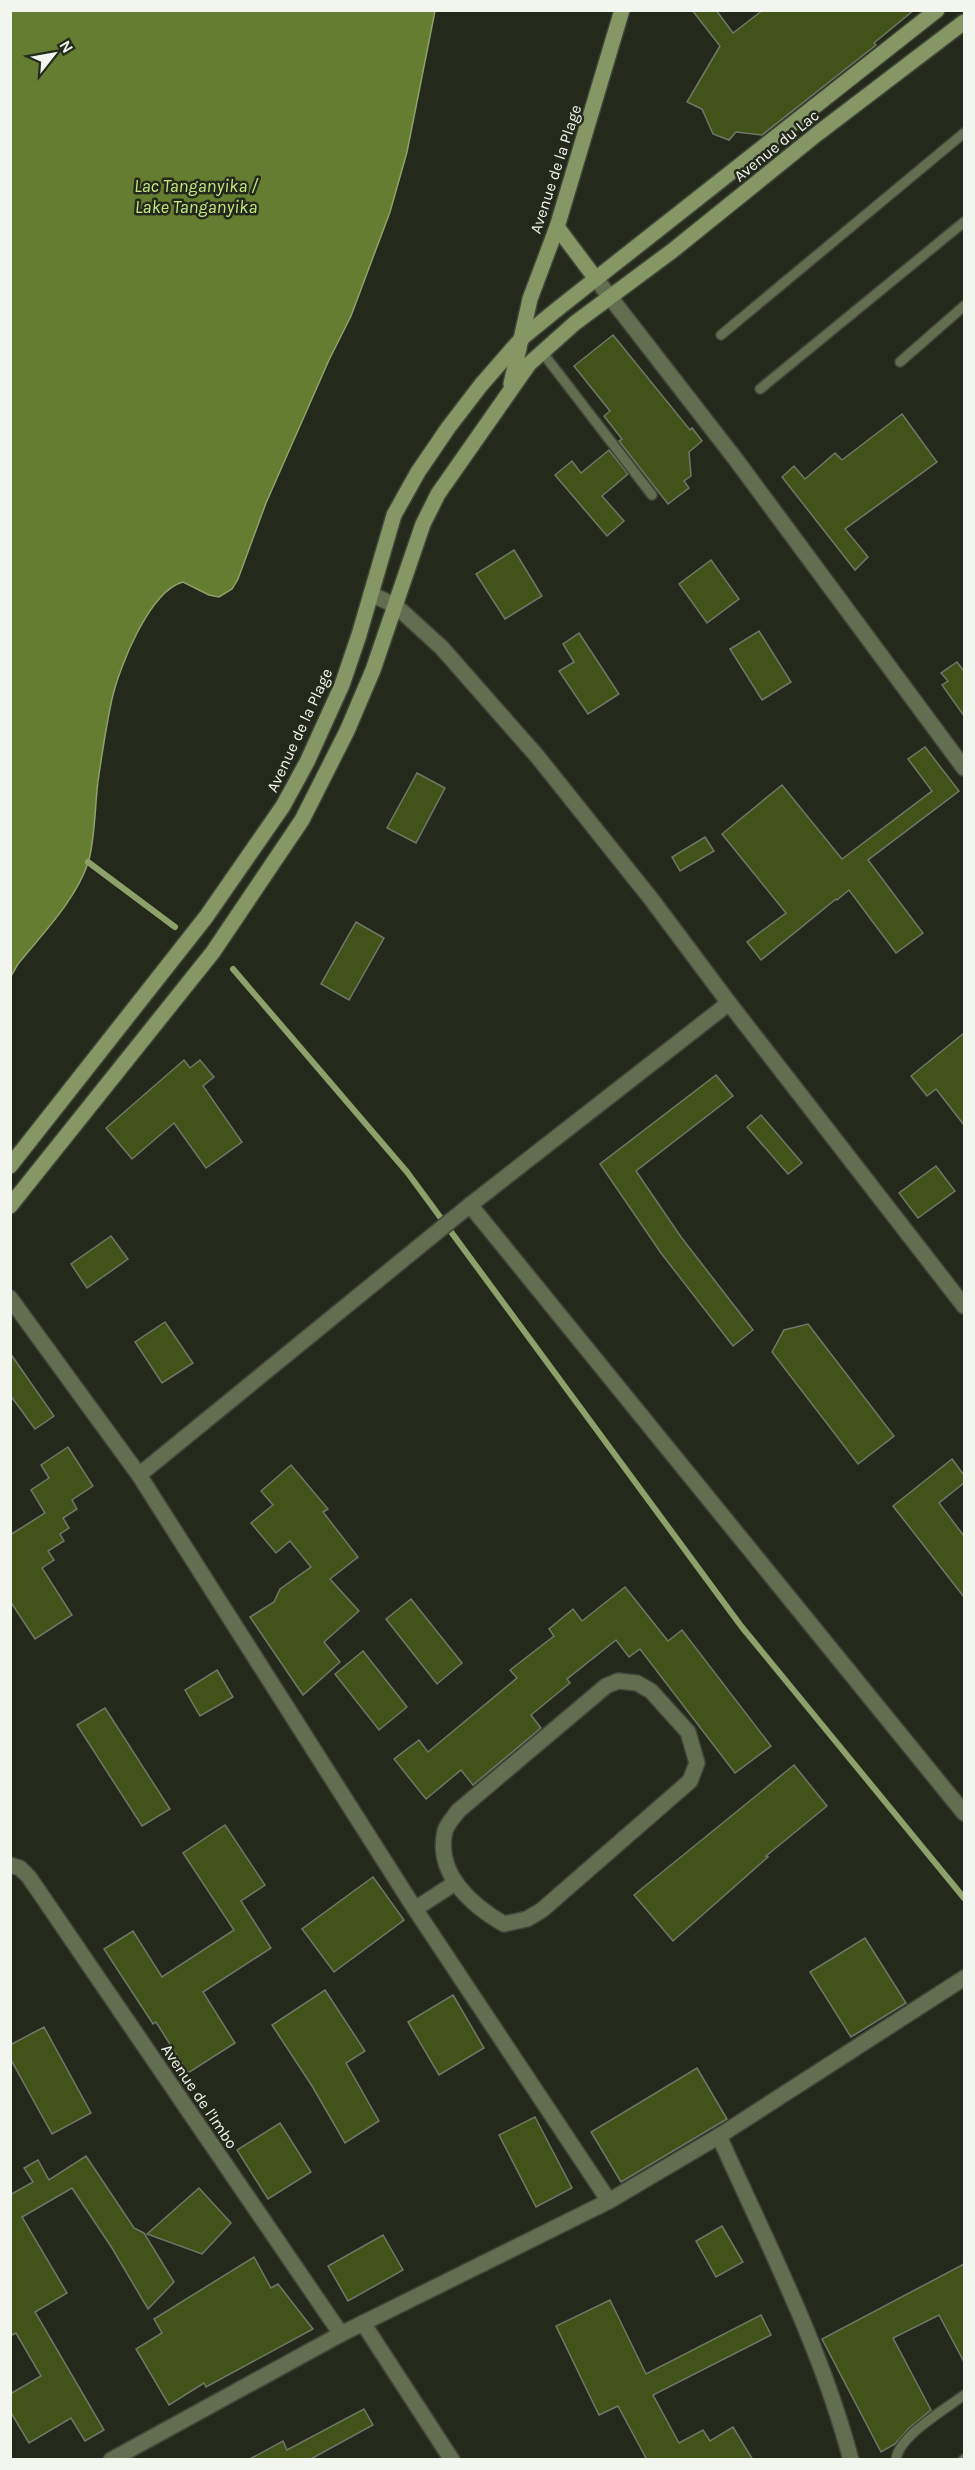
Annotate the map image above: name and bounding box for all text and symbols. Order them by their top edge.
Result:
north arrow [24,24,84,84]
text: N [55,37,78,56]
street label: Avenue de la Plage [526,102,585,236]
street label: Avenue du Lac [730,105,823,185]
water label: Lac Tanganyika / Lake Tanganyika [134,175,259,218]
street label: Avenue de la Plage [262,665,336,795]
street label: Avenue de l'Imbo [158,2040,242,2152]

